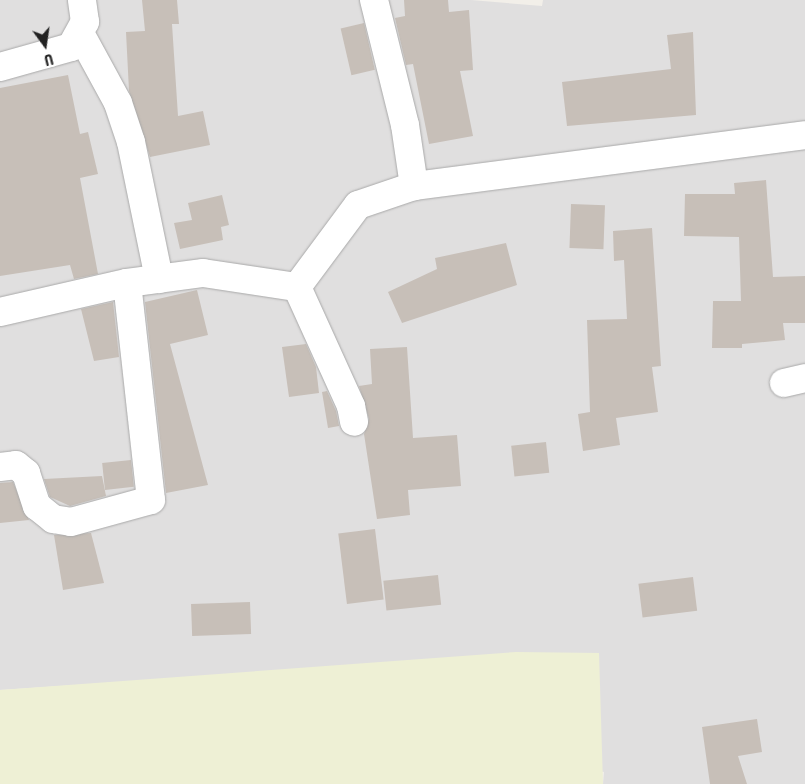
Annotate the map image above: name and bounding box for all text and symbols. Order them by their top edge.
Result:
north arrow [20,20,70,70]
text: U [43,51,55,68]

